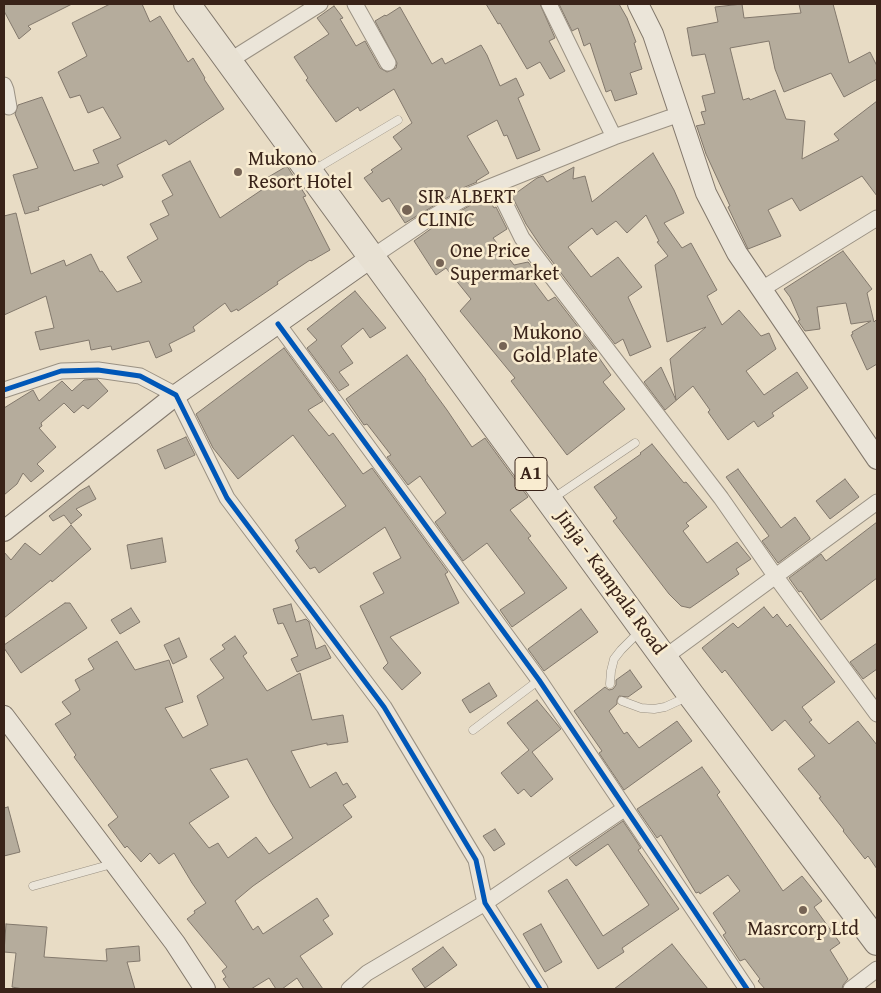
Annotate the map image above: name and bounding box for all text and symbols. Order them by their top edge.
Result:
place label: Mukono Resort Hotel [248,148,352,195]
marker: Mukono Resort Hotel [232,166,244,178]
place label: SIR ALBERT CLINIC [418,186,515,233]
marker: SIR ALBERT CLINIC [400,203,414,217]
place label: One Price Supermarket [450,240,559,287]
marker: One Price Supermarket [434,257,446,269]
place label: Mukono Gold Plate [513,322,598,369]
marker: Mukono Gold Plate [497,340,509,352]
road number: A1 [515,458,547,490]
street label: Jinja - Kampala Road [549,506,671,660]
marker: Masrcorp Ltd [797,904,809,916]
place label: Masrcorp Ltd [747,918,859,942]

